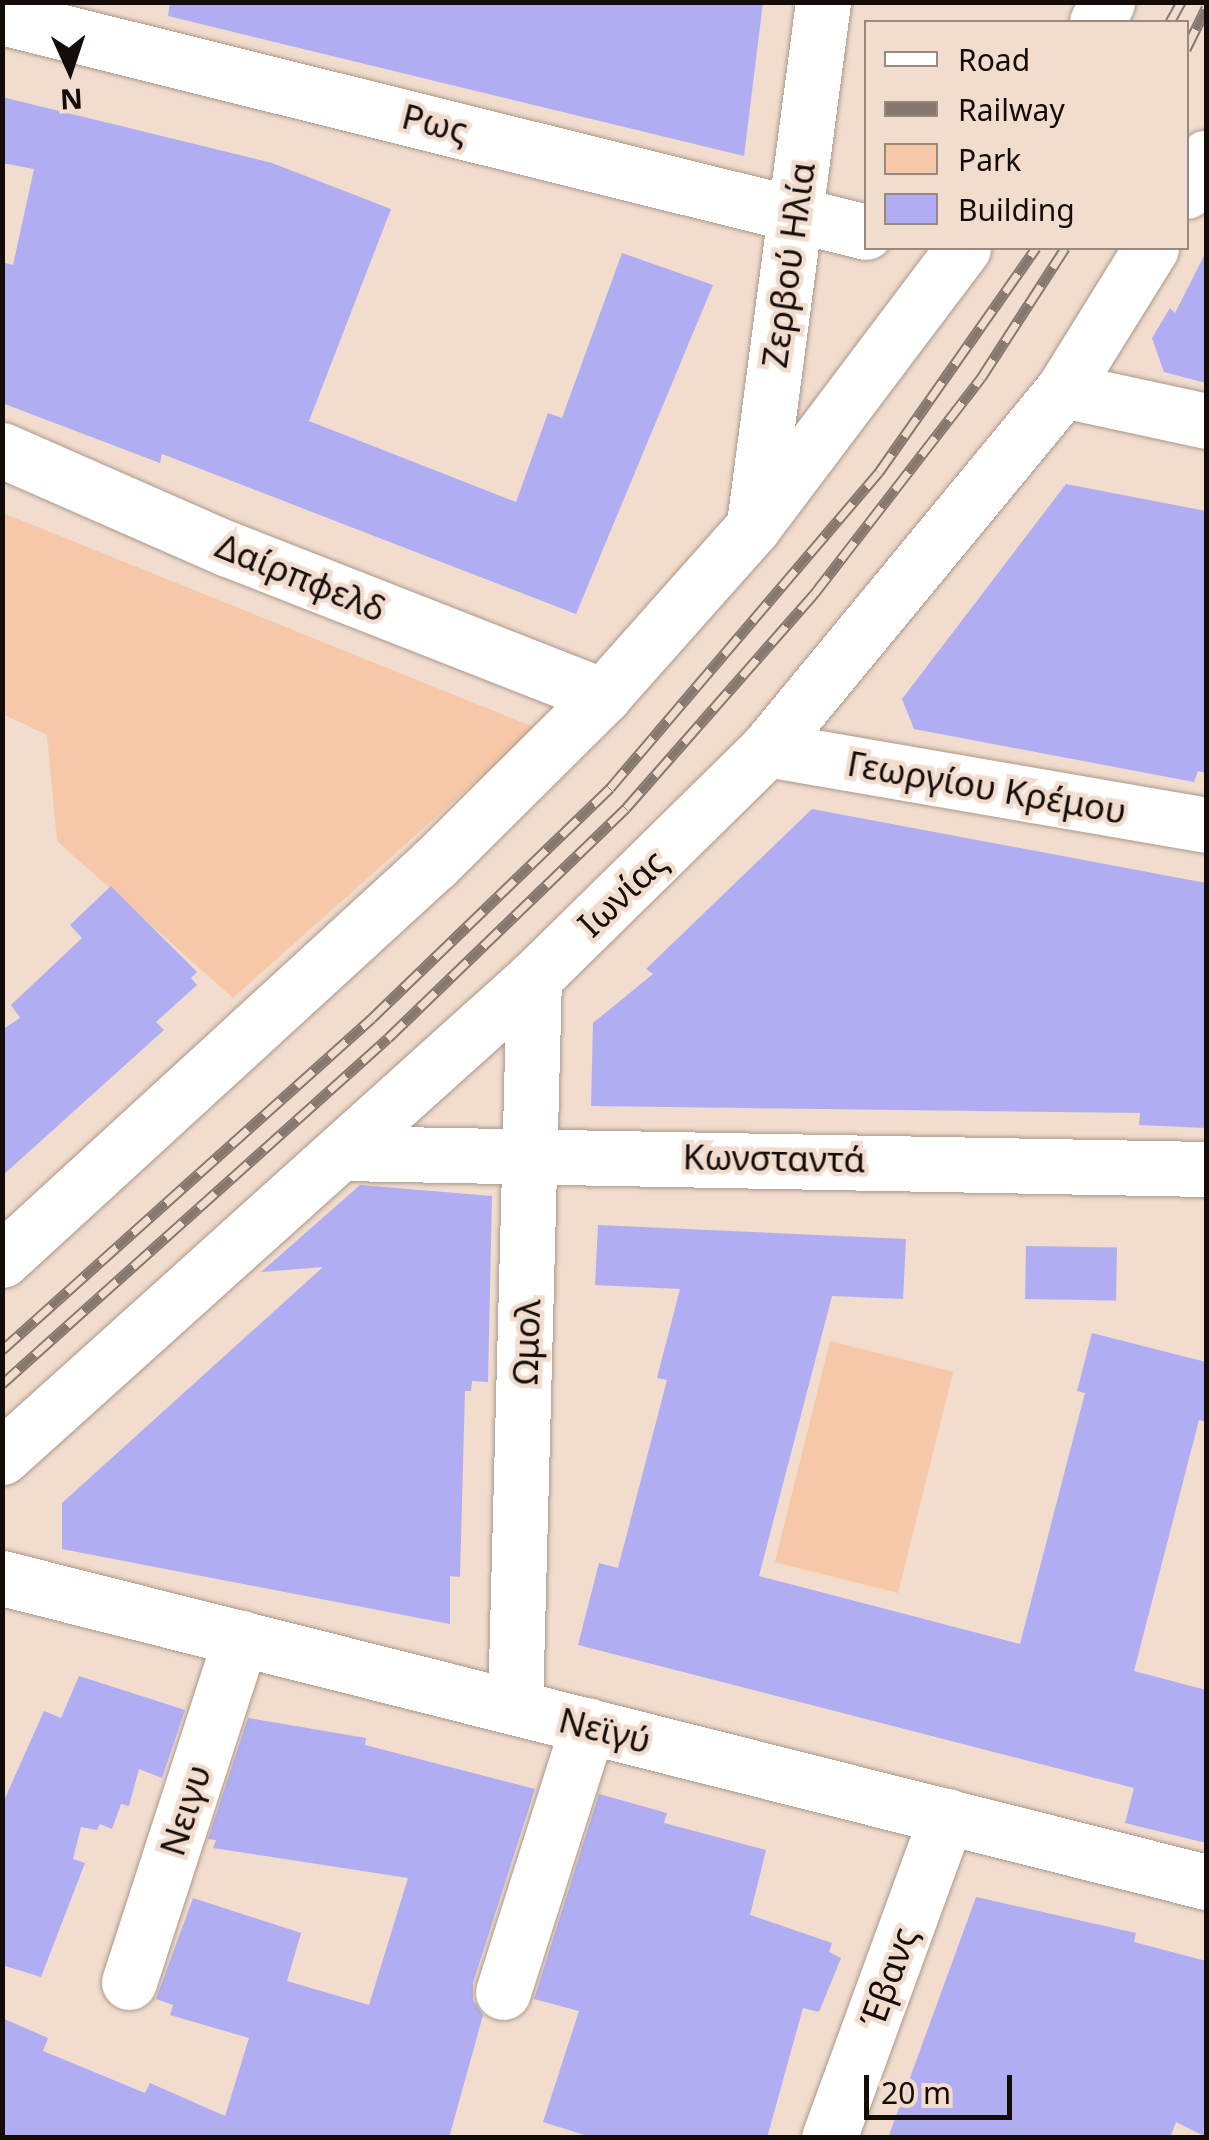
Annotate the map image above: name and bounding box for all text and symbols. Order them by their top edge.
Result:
north arrow [20,20,120,120]
legend [864,20,1189,250]
text: Road [958,39,1030,80]
text: N [59,80,84,120]
text: Railway [958,89,1065,130]
street label: Ρως [398,95,472,151]
text: Park [958,139,1021,180]
street label: Ζερβού Ηλία [753,160,823,370]
text: Building [958,189,1075,230]
street label: Δαίρπφελδ [210,524,392,630]
street label: Γεωργίου Κρέμου [844,742,1130,832]
street label: Ιωνίας [569,841,675,945]
street label: Κωνσταντά [682,1135,866,1181]
street label: Ωμολ [504,1299,548,1385]
street label: Νεϊγύ [555,1698,655,1762]
street label: Νειγυ [151,1759,219,1861]
street label: Έβανς [851,1921,925,2033]
scale bar [869,2055,1016,2117]
text: 20 m [881,2072,951,2113]

